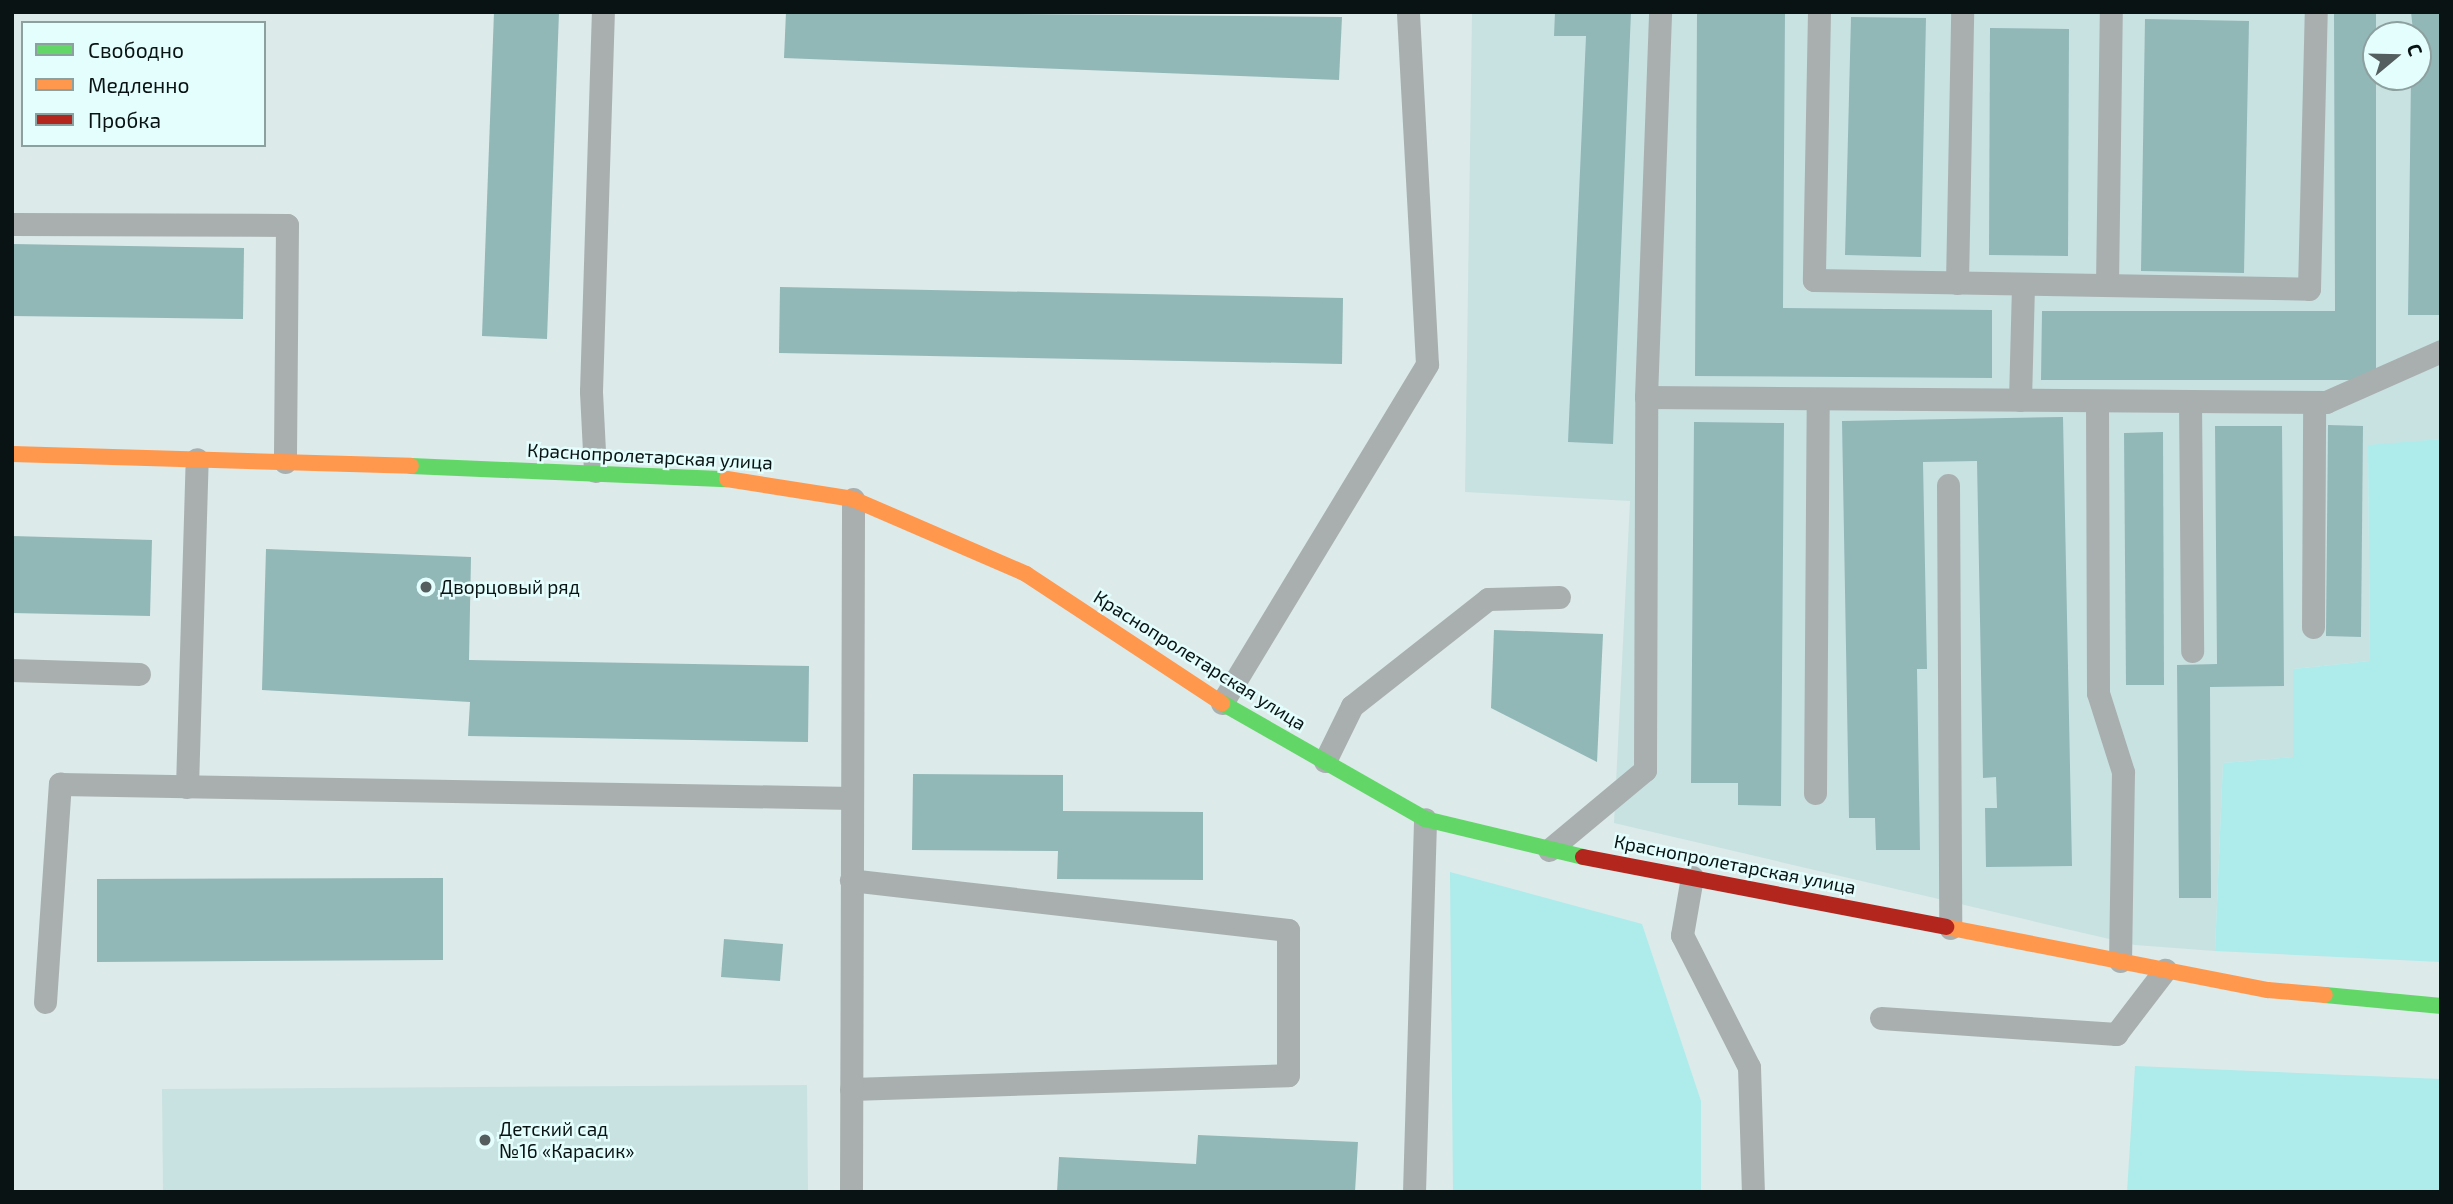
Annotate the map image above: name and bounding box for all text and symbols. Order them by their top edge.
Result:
legend [21,21,266,147]
north arrow [2362,21,2432,91]
text: Свободно [88,37,184,62]
text: С [2403,41,2428,59]
text: Медленно [88,72,190,97]
text: Пробка [88,107,161,132]
street label: Краснопролетарская улица [527,438,773,474]
place label: Дворцовый ряд [440,576,580,598]
marker: Дворцовый ряд [418,579,434,595]
street label: Краснопролетарская улица [1090,585,1310,735]
street label: Краснопролетарская улица [1612,829,1858,899]
place label: Детский сад №16 «Карасик» [499,1118,635,1162]
marker: Детский сад №16 «Карасик» [477,1132,493,1148]

